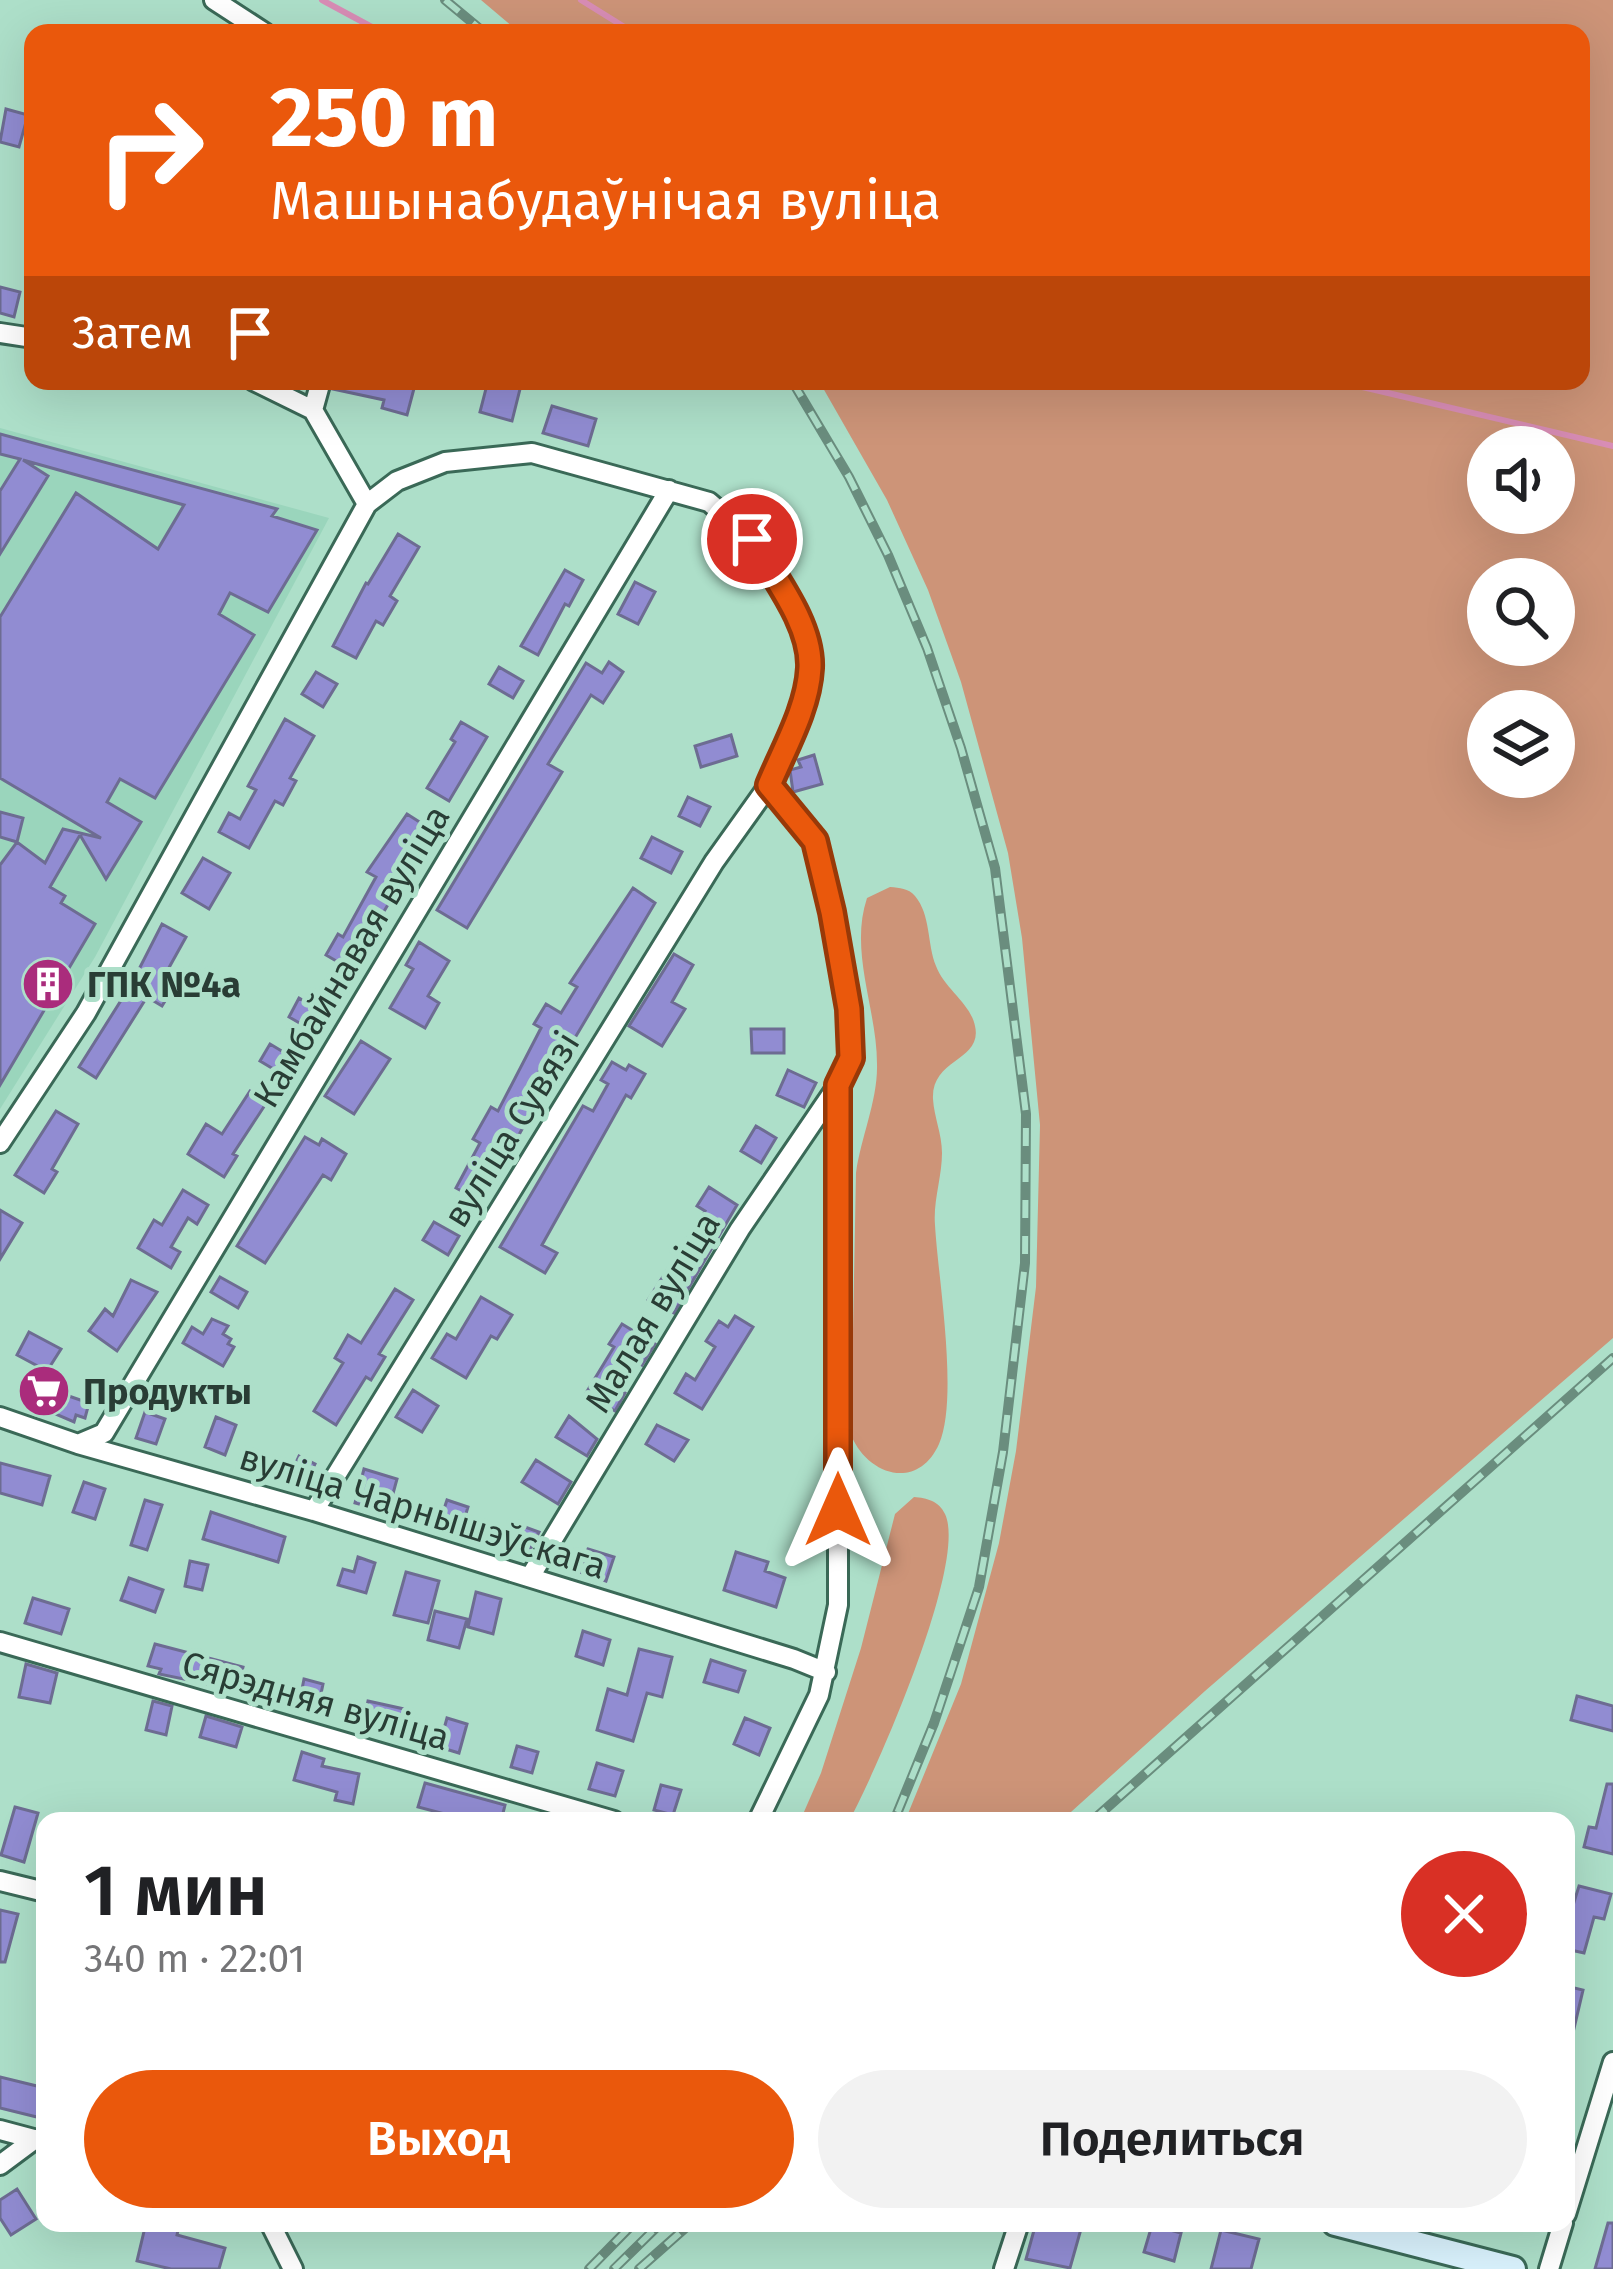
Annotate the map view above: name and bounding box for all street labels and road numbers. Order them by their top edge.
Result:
street label: Камбайнавая вуліца [244,797,460,1116]
street label: вуліца Сувязі [434,1024,589,1236]
street label: Малая вуліца [576,1204,730,1421]
street label: вуліца Чарнышэўскага [234,1435,611,1589]
street label: Сярэдняя вуліца [177,1642,455,1760]

